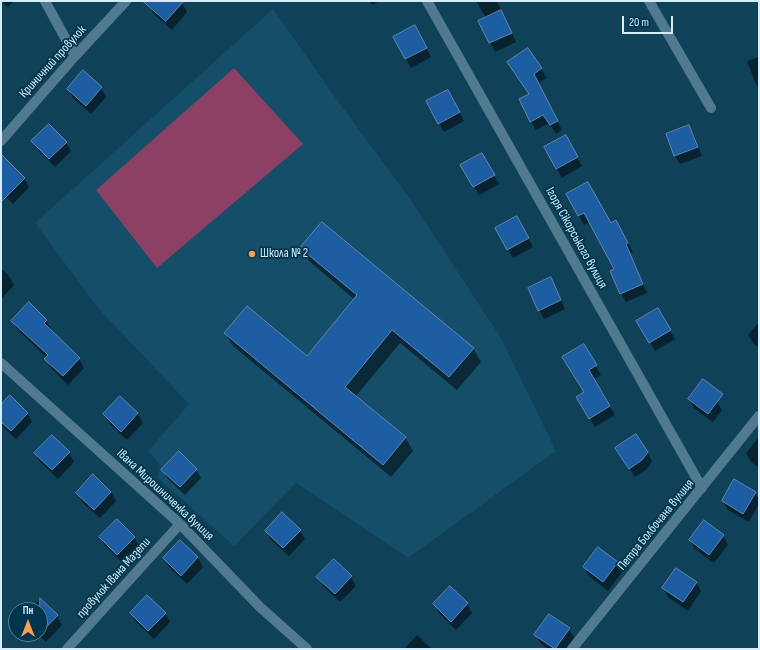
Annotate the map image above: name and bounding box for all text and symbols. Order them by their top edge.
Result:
scale bar [624,8,675,34]
text: 20 m [629,15,649,30]
street label: Криничний провулок [16,22,90,102]
street label: Ігоря Сікорського вулиця [542,185,610,291]
place label: Школа № 2 [260,246,308,262]
marker: Школа № 2 [247,249,257,259]
street label: Івана Мирошниченка вулиця [113,446,217,544]
street label: Петра Болбочана вулиця [614,476,698,574]
street label: провулок Івана Мазепи [74,535,154,621]
north arrow [8,602,48,642]
text: Пн [23,604,33,617]

